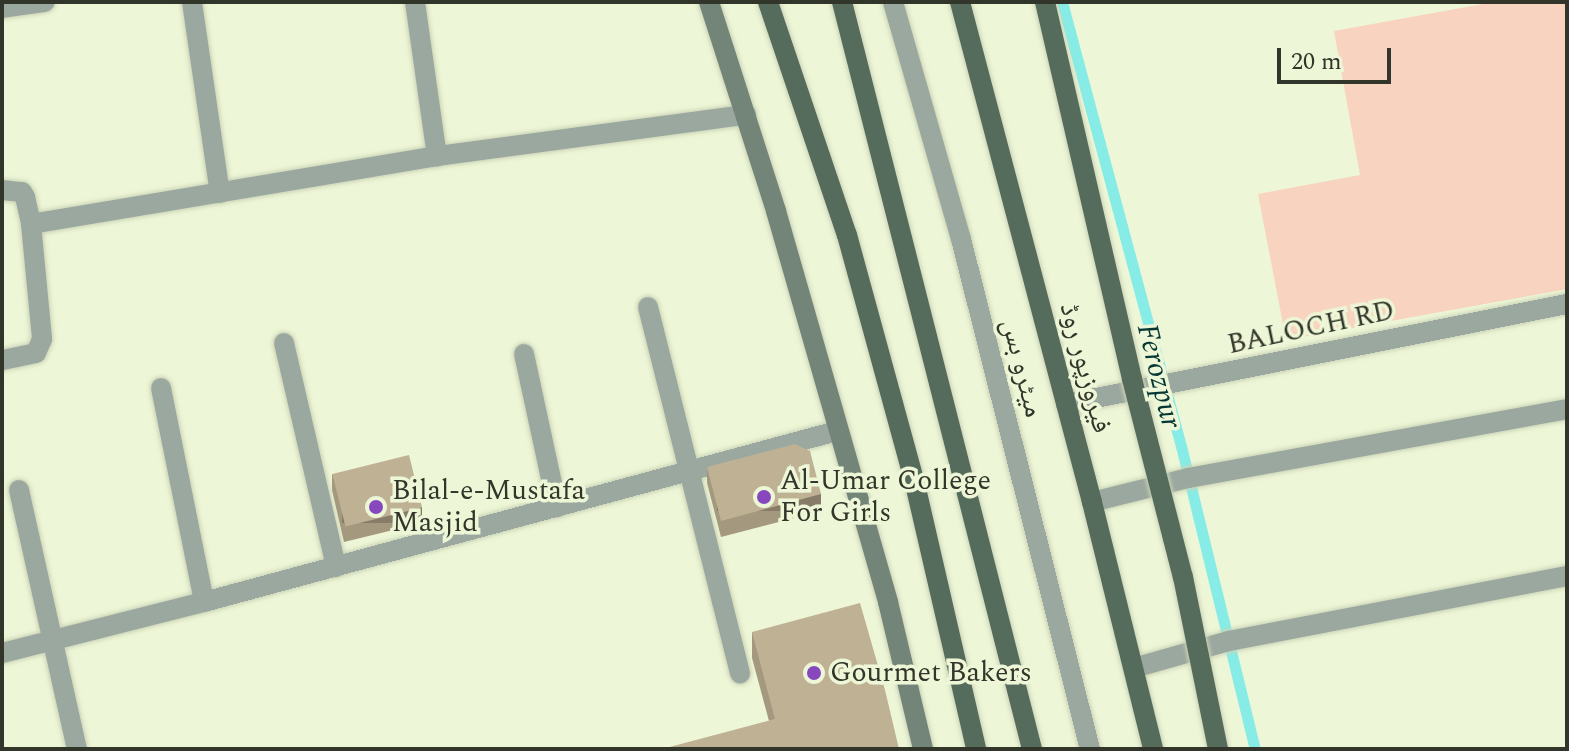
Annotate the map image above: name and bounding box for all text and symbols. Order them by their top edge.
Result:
scale bar [1281,32,1395,82]
text: 20 m [1291,44,1342,80]
street label: BALOCH RD [1225,294,1397,362]
street label: فیروزپور روڈ [1052,299,1118,437]
street label: میٹرو بس [994,315,1050,421]
water label: Ferozpur [1129,320,1189,432]
place label: Al-Umar College For Girls [780,464,991,530]
place label: Bilal-e-Mustafa Masjid [392,474,585,540]
marker: Al-Umar College For Girls [755,488,773,506]
marker: Bilal-e-Mustafa Masjid [367,498,385,516]
place label: Gourmet Bakers [830,656,1032,690]
marker: Gourmet Bakers [805,664,823,682]

